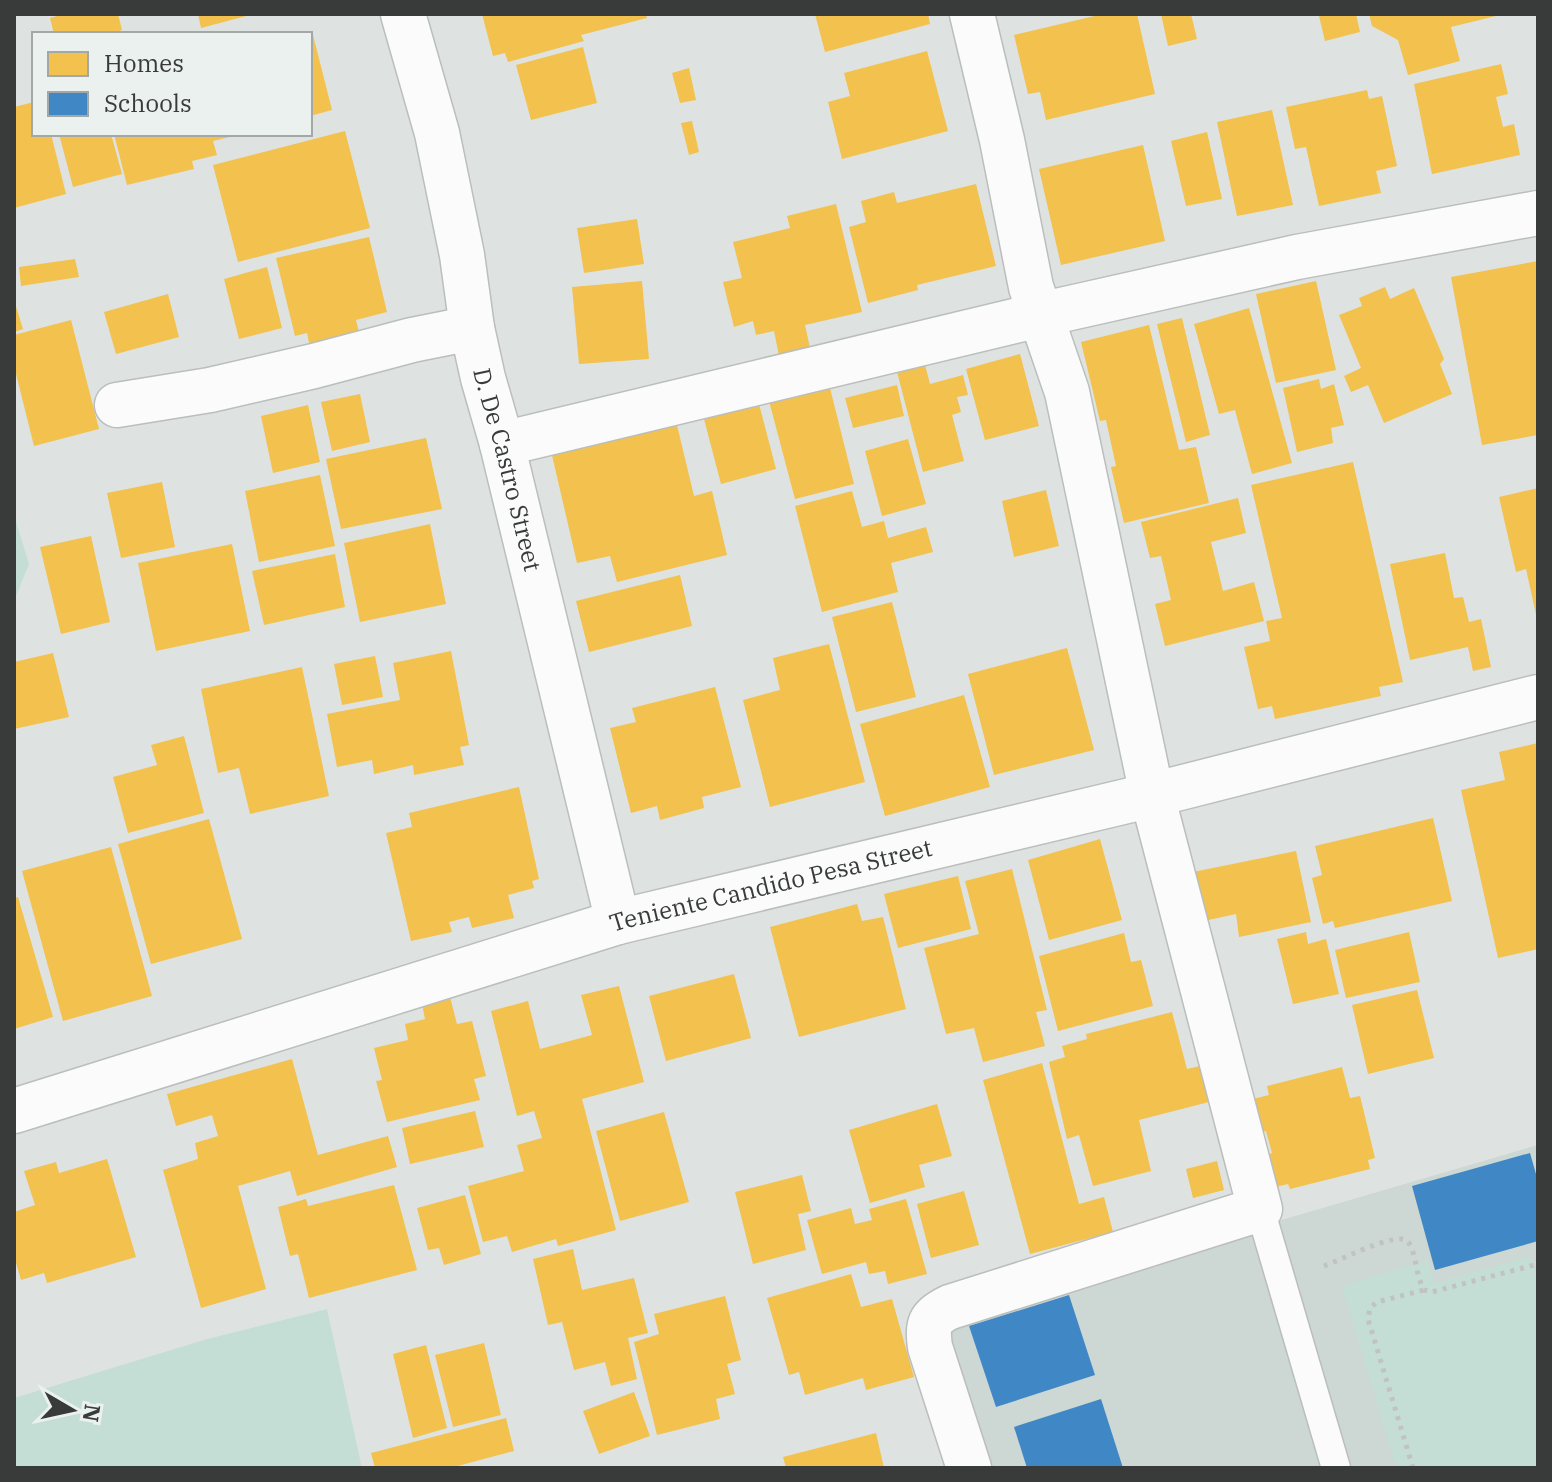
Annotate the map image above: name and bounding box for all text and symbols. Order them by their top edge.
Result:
legend [32,32,312,136]
text: Homes [104,47,184,79]
text: Schools [104,87,192,119]
street label: D. De Castro Street [466,365,549,575]
street label: Teniente Candido Pesa Street [605,831,935,939]
north arrow [32,1370,112,1450]
text: N [77,1402,108,1424]

